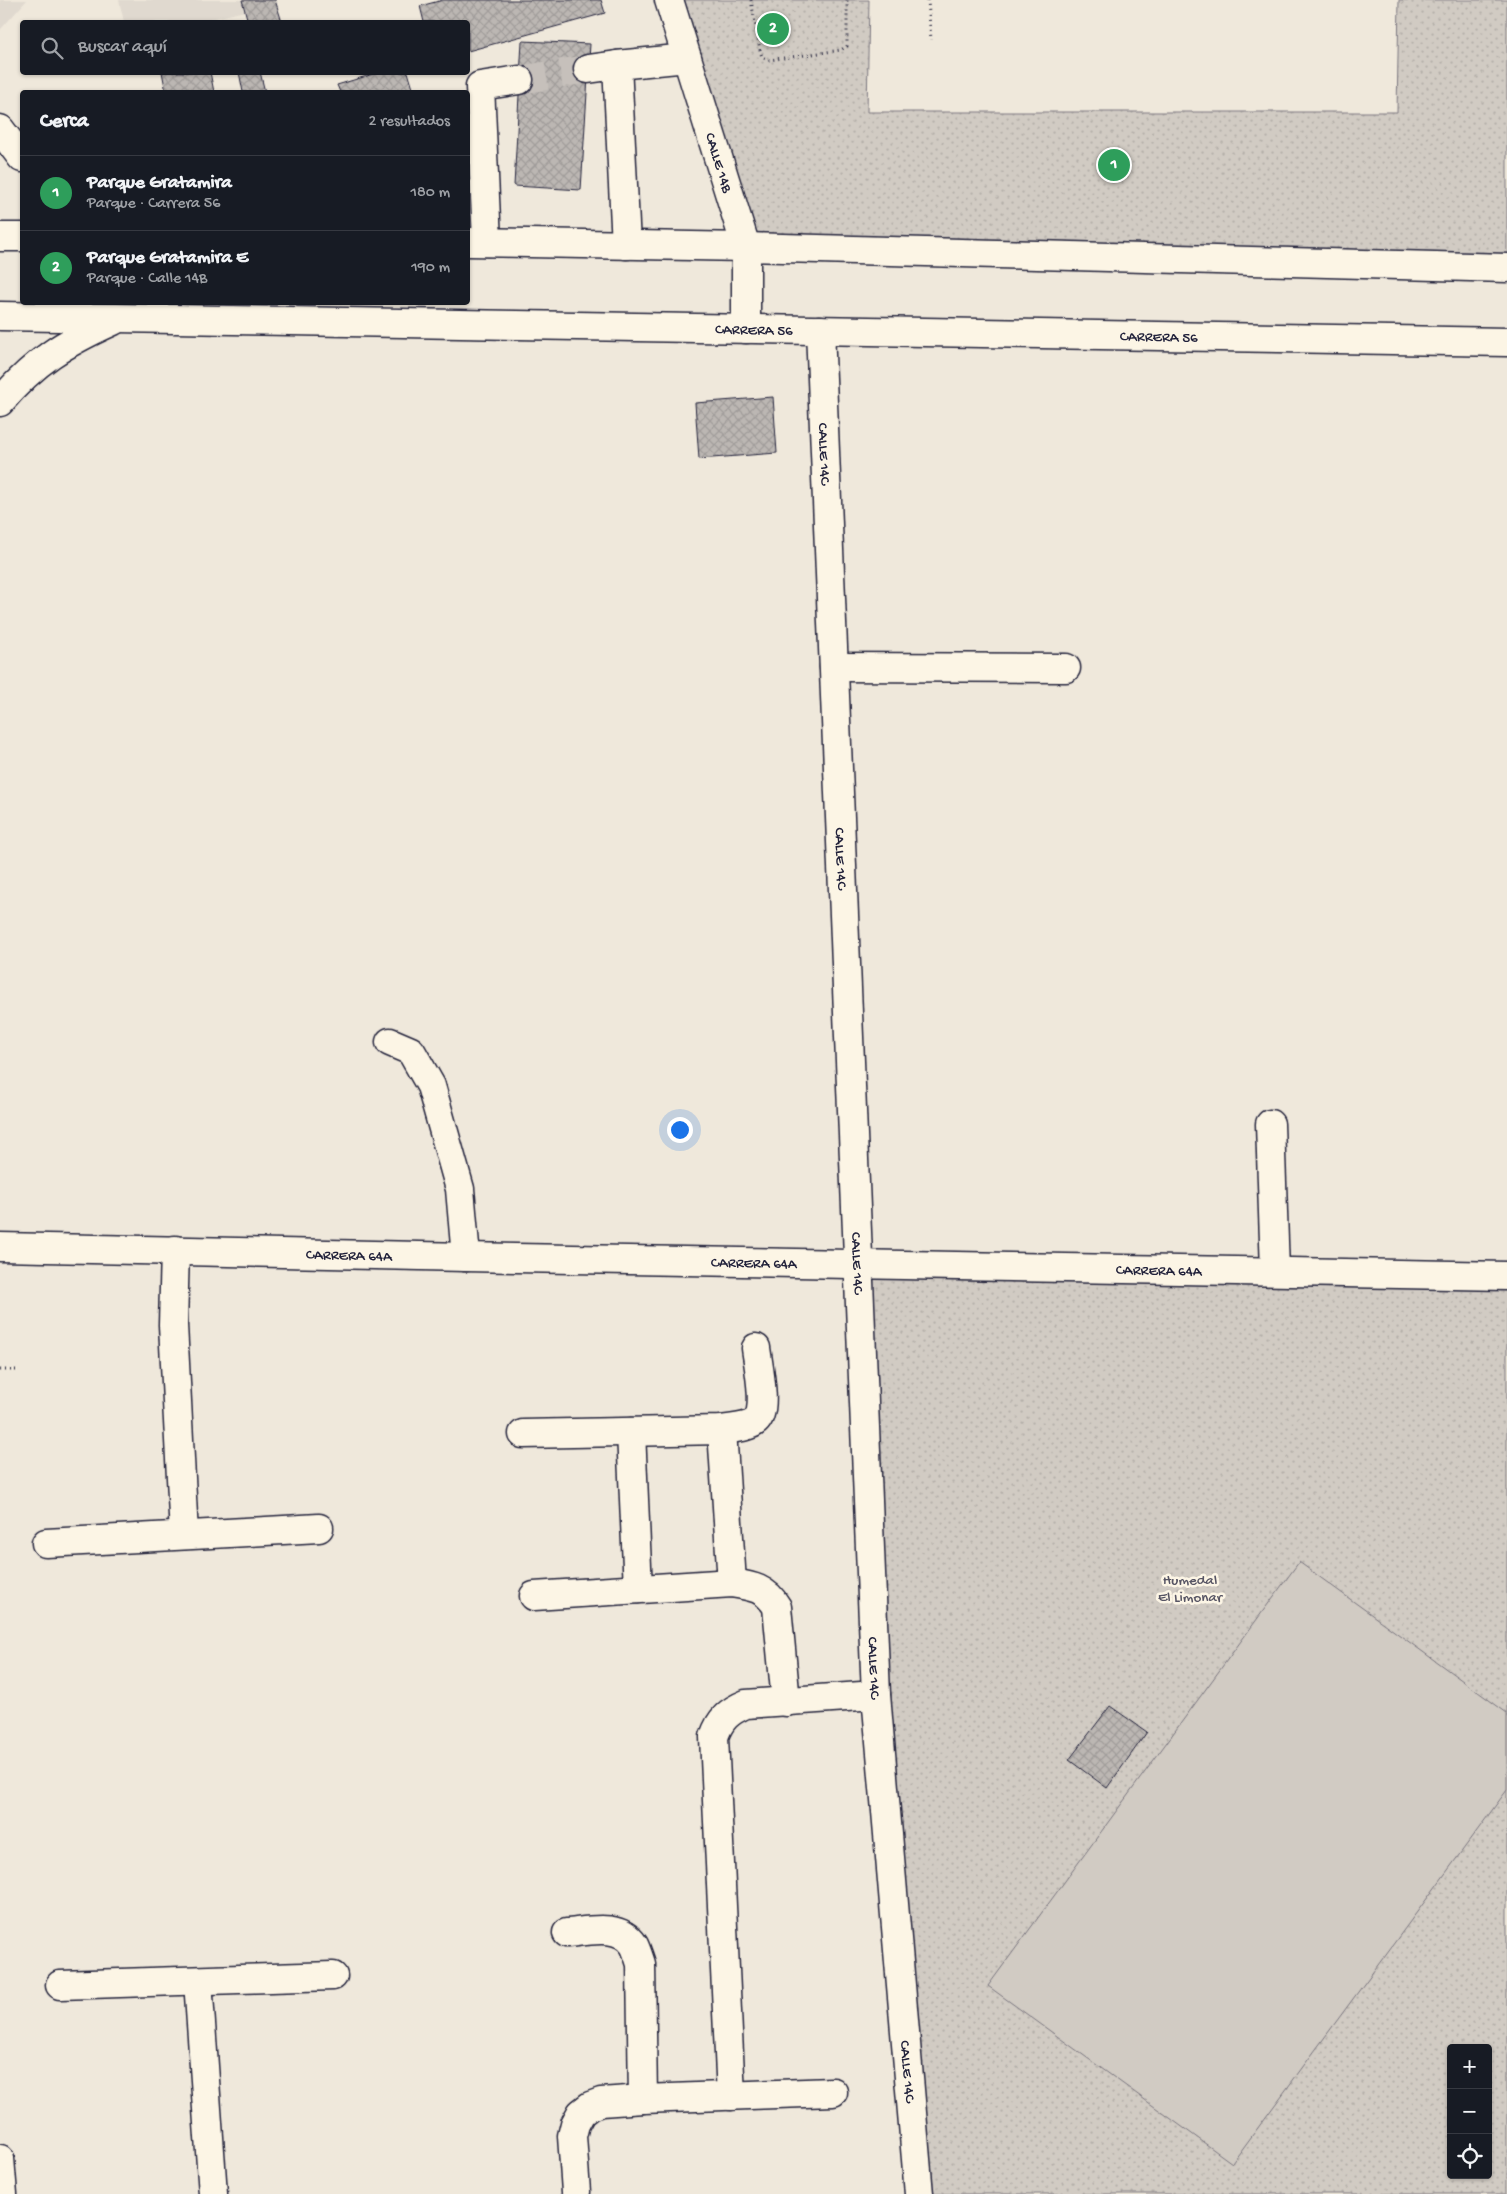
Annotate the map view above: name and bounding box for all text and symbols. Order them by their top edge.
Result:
pin: 2 [757,10,789,48]
search box [20,20,470,75]
icon: search [38,34,66,62]
text: Buscar aquí [78,36,167,59]
text: Cerca [40,110,88,135]
text: 2 resultados [369,113,450,132]
street label: CALLE 14B [700,131,736,195]
pin: 1 [1098,146,1130,184]
text: Parque Gratamira [87,172,232,195]
text: 1 [53,184,59,203]
text: 180 m [411,184,450,203]
text: Parque · Carrera 56 [87,195,220,214]
text: Parque Gratamira E [87,247,248,270]
text: 2 [52,259,60,278]
text: 190 m [411,259,450,278]
text: Parque · Calle 14B [87,270,207,289]
street label: CARRERA 56 [715,321,793,341]
street label: CARRERA 56 [1120,328,1198,348]
street label: CALLE 14C [813,423,833,486]
street label: CALLE 14C [829,827,850,891]
your location [667,1117,693,1143]
street label: CALLE 14C [846,1232,867,1296]
street label: CARRERA 64A [306,1247,393,1266]
street label: CARRERA 64A [711,1254,798,1274]
street label: CARRERA 64A [1116,1262,1203,1281]
park label: Humedal El Limonar [1158,1572,1224,1607]
street label: CALLE 14C [863,1636,883,1700]
street label: CALLE 14C [895,2040,918,2104]
map controls [1447,2044,1492,2179]
button: + [1447,2044,1492,2089]
button: − [1447,2089,1492,2134]
button: locate [1447,2134,1492,2179]

